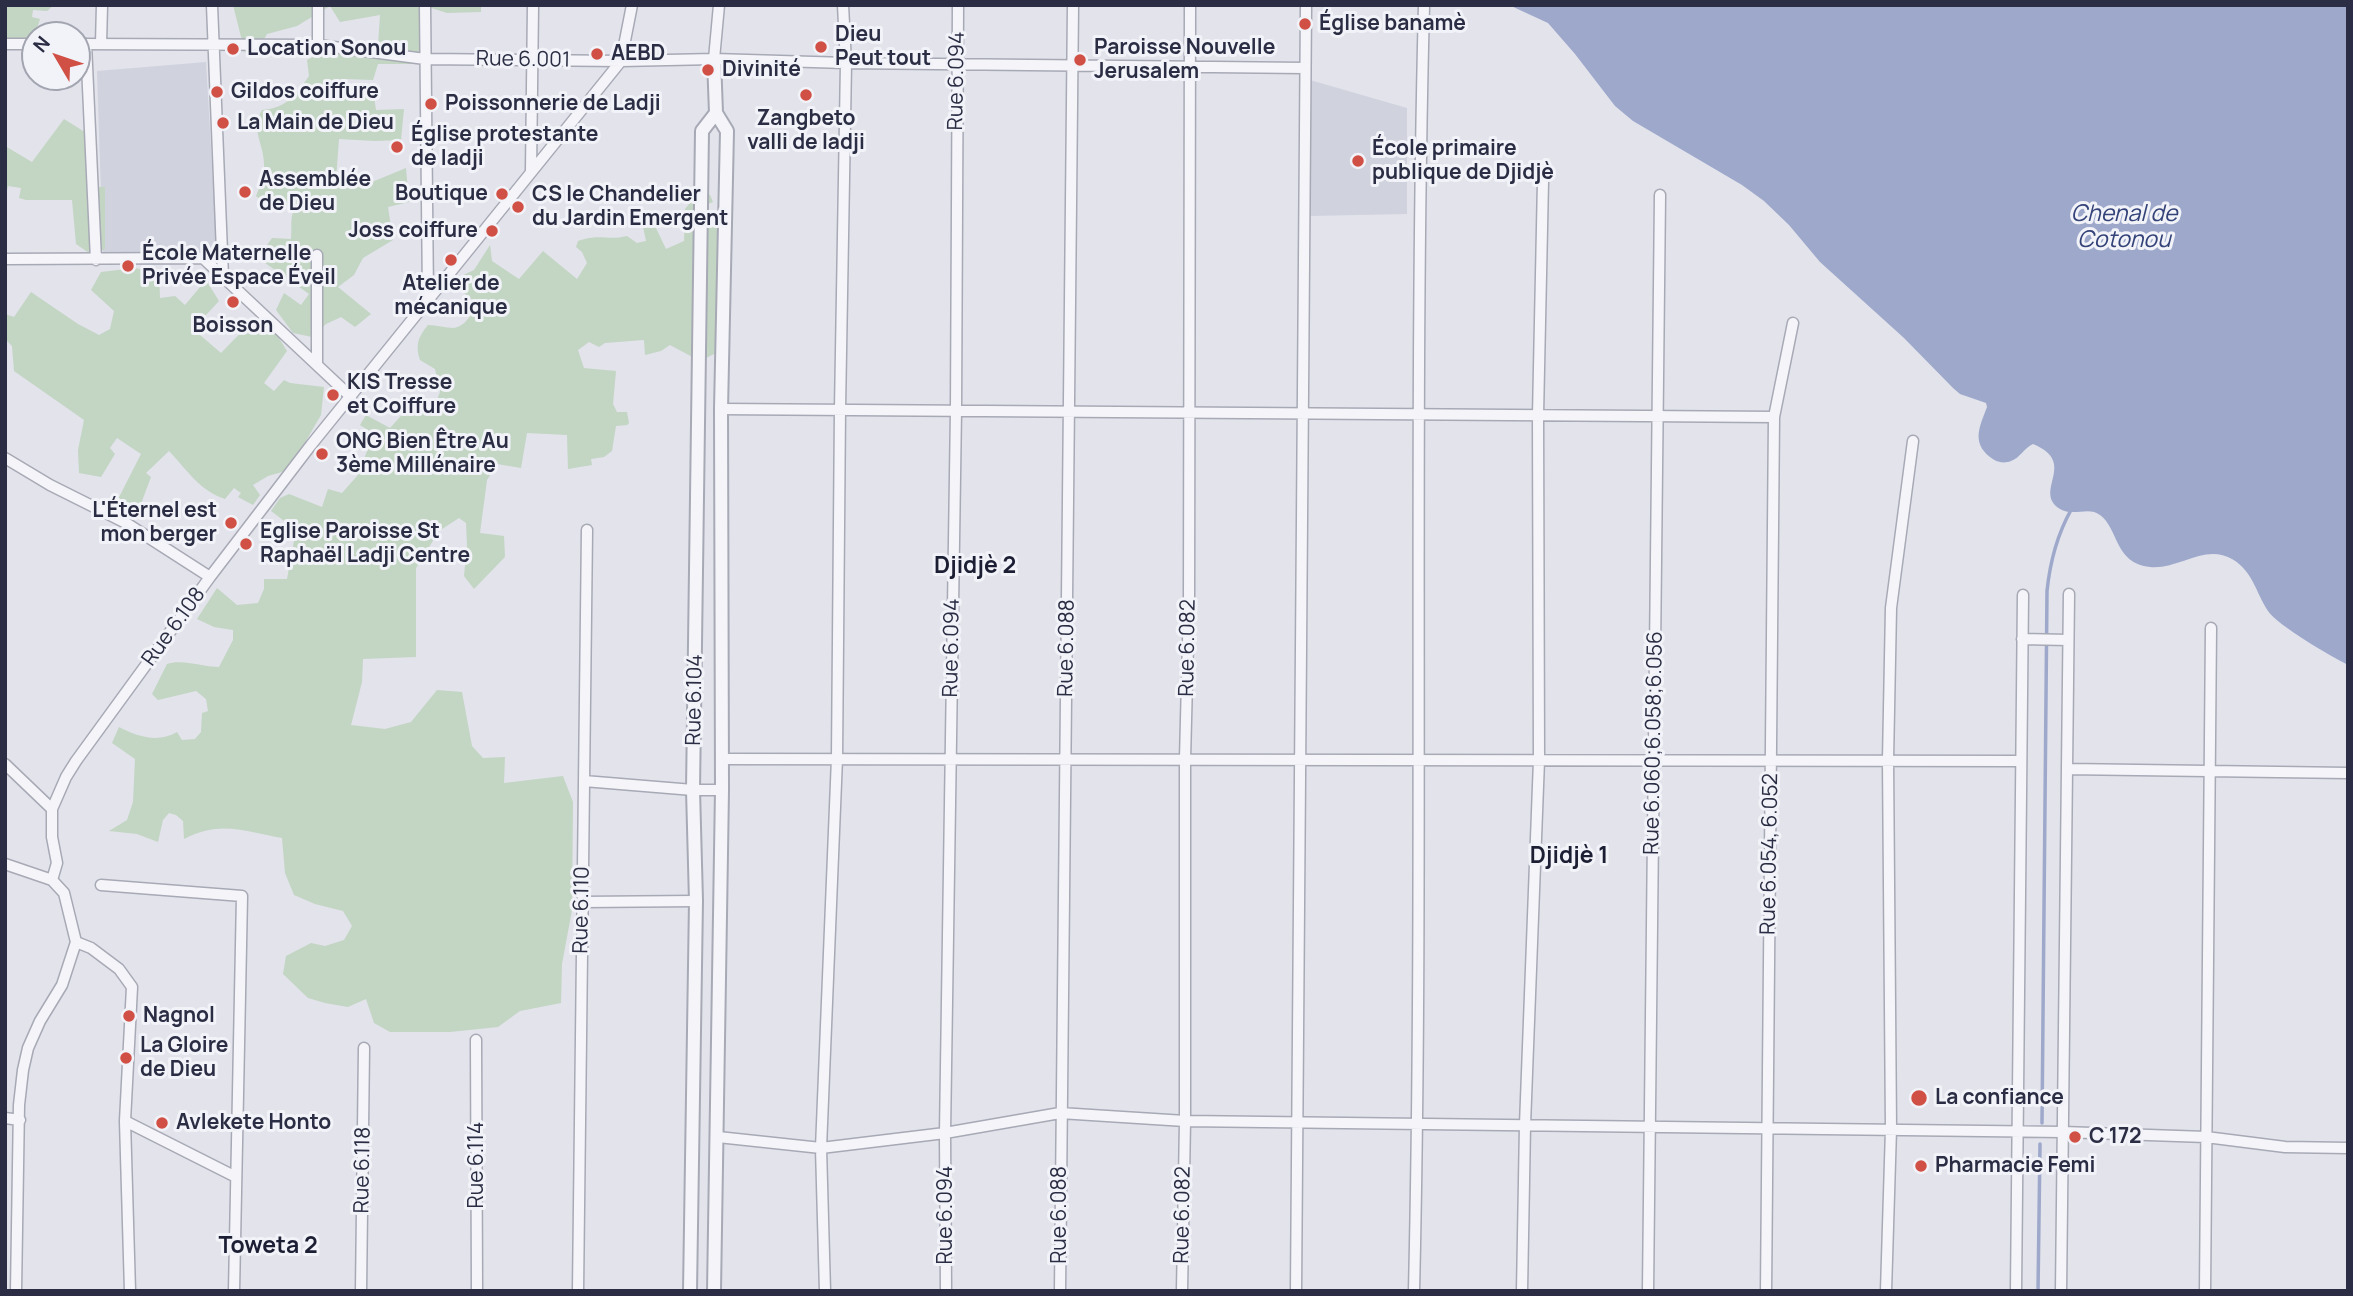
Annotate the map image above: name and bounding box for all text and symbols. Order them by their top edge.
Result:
place label: Église banamè [1319,11,1466,37]
marker: Église banamè [1297,16,1313,32]
north arrow [21,21,91,91]
place label: Dieu Peut tout [835,22,931,72]
text: N [27,31,56,58]
street label: Rue 6.094 [944,31,970,131]
place label: Paroisse Nouvelle Jerusalem [1094,35,1275,85]
place label: Location Sonou [247,36,406,62]
marker: Dieu Peut tout [813,39,829,55]
marker: Location Sonou [225,41,241,57]
place label: AEBD [611,41,665,67]
marker: AEBD [589,46,605,62]
street label: Rue 6.001 [476,47,570,73]
marker: Paroisse Nouvelle Jerusalem [1072,52,1088,68]
place label: Divinité [722,57,801,83]
marker: Divinité [700,62,716,78]
place label: Gildos coiffure [231,79,379,105]
marker: Gildos coiffure [209,84,225,100]
marker: Zangbeto valli de ladji [798,87,814,103]
place label: Poissonnerie de Ladji [445,91,661,117]
marker: Poissonnerie de Ladji [423,96,439,112]
place label: Zangbeto valli de ladji [747,106,865,156]
place label: La Main de Dieu [237,110,394,136]
marker: La Main de Dieu [215,115,231,131]
place label: Église protestante de ladji [411,122,598,172]
place label: École primaire publique de Djidjè [1372,136,1554,186]
marker: Église protestante de ladji [389,139,405,155]
marker: École primaire publique de Djidjè [1350,153,1366,169]
place label: Assemblée de Dieu [259,167,371,217]
place label: Boutique [395,181,488,207]
place label: CS le Chandelier du Jardin Emergent [532,182,728,232]
marker: Assemblée de Dieu [237,184,253,200]
marker: Boutique [494,186,510,202]
marker: CS le Chandelier du Jardin Emergent [510,199,526,215]
water label: Chenal de Cotonou [2071,201,2177,255]
place label: Joss coiffure [348,218,478,244]
marker: Joss coiffure [484,223,500,239]
place label: École Maternelle Privée Espace Éveil [142,241,336,291]
marker: Atelier de mécanique [443,252,459,268]
marker: École Maternelle Privée Espace Éveil [120,258,136,274]
place label: Atelier de mécanique [394,271,508,321]
marker: Boisson [225,294,241,310]
place label: Boisson [193,313,273,339]
place label: KIS Tresse et Coiffure [347,370,456,420]
marker: KIS Tresse et Coiffure [325,387,341,403]
place label: ONG Bien Être Au 3ème Millénaire [336,429,509,479]
marker: ONG Bien Être Au 3ème Millénaire [314,446,330,462]
place label: L'Éternel est mon berger [92,498,217,548]
marker: L'Éternel est mon berger [223,515,239,531]
place label: Eglise Paroisse St Raphaël Ladji Centre [260,519,470,569]
marker: Eglise Paroisse St Raphaël Ladji Centre [238,536,254,552]
district label: Djidjè 2 [934,553,1016,581]
street label: Rue 6.108 [137,583,211,671]
street label: Rue 6.094 [939,598,965,698]
street label: Rue 6.088 [1054,599,1080,697]
street label: Rue 6.082 [1175,599,1201,697]
street label: Rue 6.060;6.058;6.056 [1639,631,1669,855]
street label: Rue 6.104 [682,654,708,746]
street label: Rue 6.054, 6.052 [1756,773,1784,935]
district label: Djidjè 1 [1530,843,1608,871]
street label: Rue 6.110 [569,866,595,954]
place label: Nagnol [143,1003,215,1029]
marker: Nagnol [121,1008,137,1024]
place label: La Gloire de Dieu [140,1033,228,1083]
marker: La Gloire de Dieu [118,1050,134,1066]
place label: La confiance [1935,1085,2064,1111]
marker: La confiance [1909,1088,1929,1108]
place label: Avlekete Honto [176,1110,331,1136]
marker: Avlekete Honto [154,1115,170,1131]
street label: Rue 6.114 [464,1122,490,1208]
place label: C 172 [2089,1124,2142,1150]
street label: Rue 6.118 [350,1126,376,1214]
marker: C 172 [2067,1129,2083,1145]
place label: Pharmacie Femi [1935,1153,2095,1179]
marker: Pharmacie Femi [1913,1158,1929,1174]
street label: Rue 6.094 [933,1166,959,1264]
street label: Rue 6.088 [1047,1166,1073,1264]
street label: Rue 6.082 [1170,1166,1196,1264]
district label: Toweta 2 [218,1233,318,1261]

